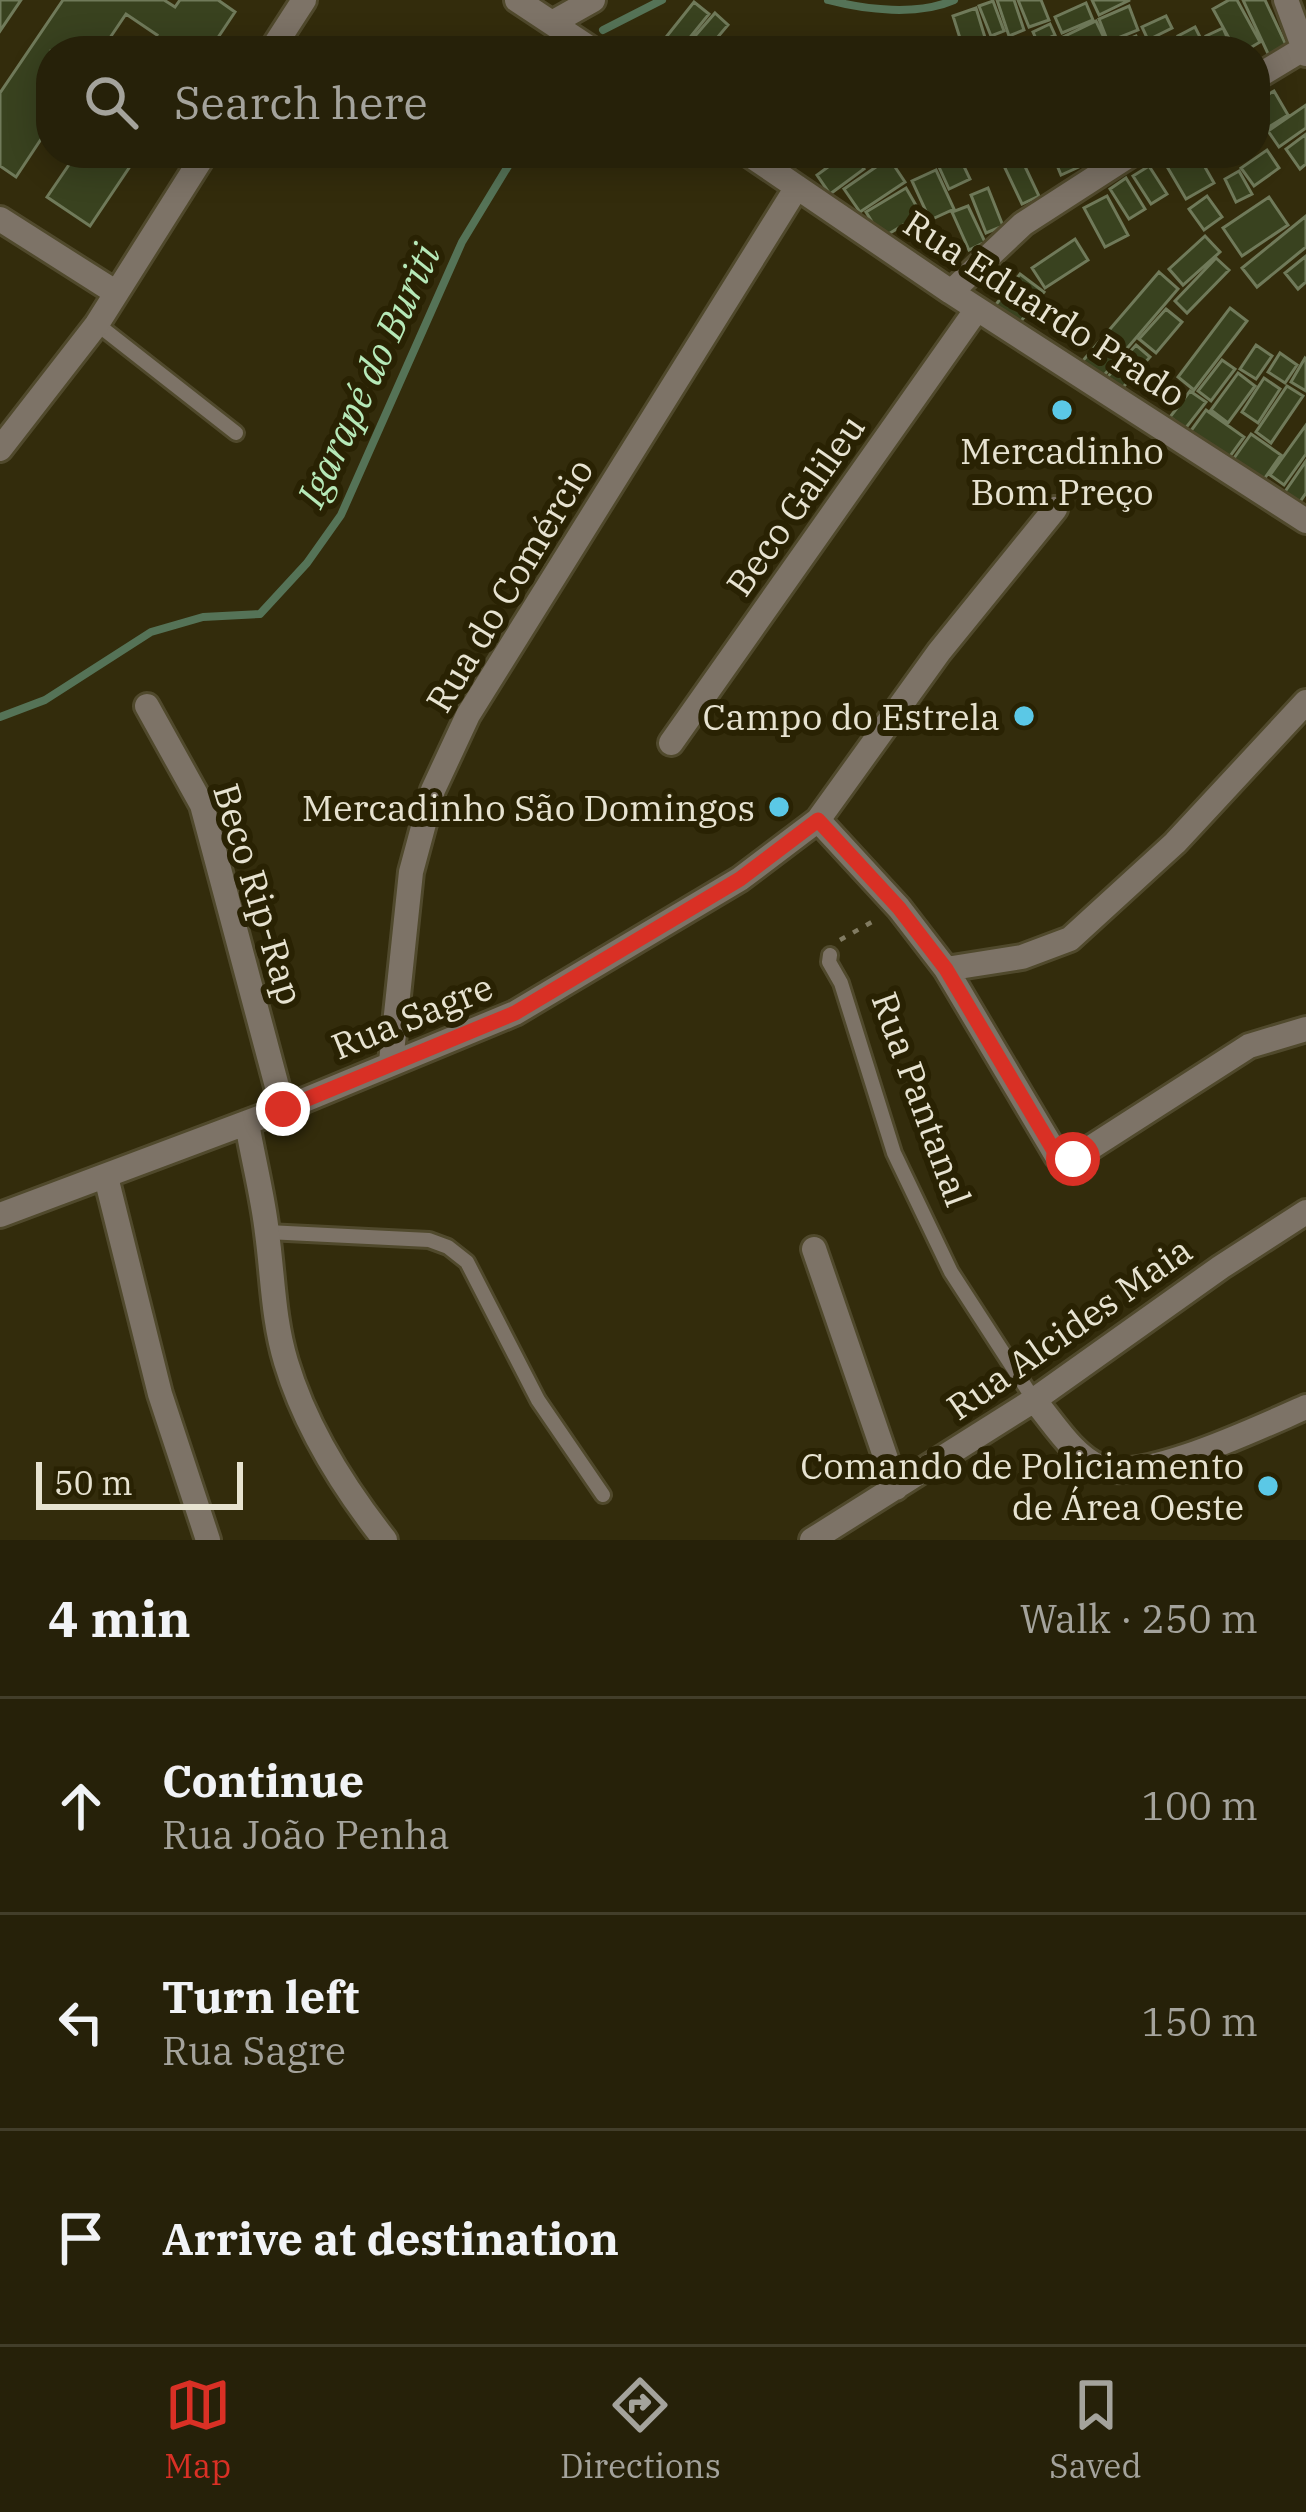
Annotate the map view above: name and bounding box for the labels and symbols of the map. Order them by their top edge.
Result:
street label: Rua Eduardo Prado [895,199,1195,417]
water label: Igarapé do Buriti [284,235,451,515]
marker: Mercadinho Bom Preço [1049,397,1075,423]
street label: Beco Galileu [715,405,875,605]
place label: Mercadinho Bom Preço [960,427,1164,515]
street label: Rua do Comércio [415,449,603,721]
place label: Campo do Estrela [703,693,1000,740]
marker: Campo do Estrela [1011,703,1037,729]
street label: Beco Rip-Rap [203,778,315,1010]
place label: Mercadinho São Domingos [302,784,755,831]
marker: Mercadinho São Domingos [766,794,792,820]
street label: Rua Sagre [324,962,500,1070]
street label: Rua Pantanal [861,985,983,1213]
route end [256,1082,310,1136]
route start [1046,1132,1100,1186]
street label: Rua Alcides Maia [937,1226,1201,1430]
place label: Comando de Policiamento de Área Oeste [800,1442,1244,1530]
scale bar [36,1456,243,1509]
marker: Comando de Policiamento de Área Oeste [1255,1473,1281,1499]

